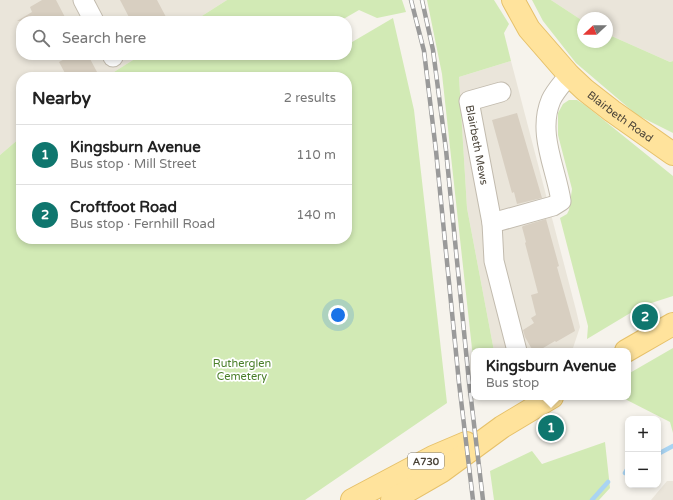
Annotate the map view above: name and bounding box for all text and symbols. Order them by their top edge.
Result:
north arrow [577,12,613,48]
search box [16,16,352,60]
icon: search [30,27,52,49]
text: Search here [62,29,146,47]
text: Nearby [32,88,91,109]
street label: Blairbeth Road [585,88,655,145]
text: 2 results [284,90,336,106]
street label: Blairbeth Mews [463,104,491,186]
text: Kingsburn Avenue [70,138,201,156]
text: 1 [41,147,49,163]
text: 110 m [296,147,336,163]
text: Bus stop · Mill Street [70,156,196,172]
text: Croftfoot Road [70,198,177,216]
text: 2 [41,207,49,223]
text: 140 m [296,207,336,223]
text: Bus stop · Fernhill Road [70,216,215,232]
pin: 2 [632,302,658,332]
your location [328,305,348,325]
popup [471,348,631,400]
park label: Rutherglen Cemetery [213,357,271,383]
text: Kingsburn Avenue [486,357,616,375]
text: Bus stop [486,375,539,391]
pin: 1 [538,413,564,443]
map controls [625,416,661,488]
button: + [625,416,661,452]
button: − [625,452,661,488]
road number: A730 [408,453,444,469]

